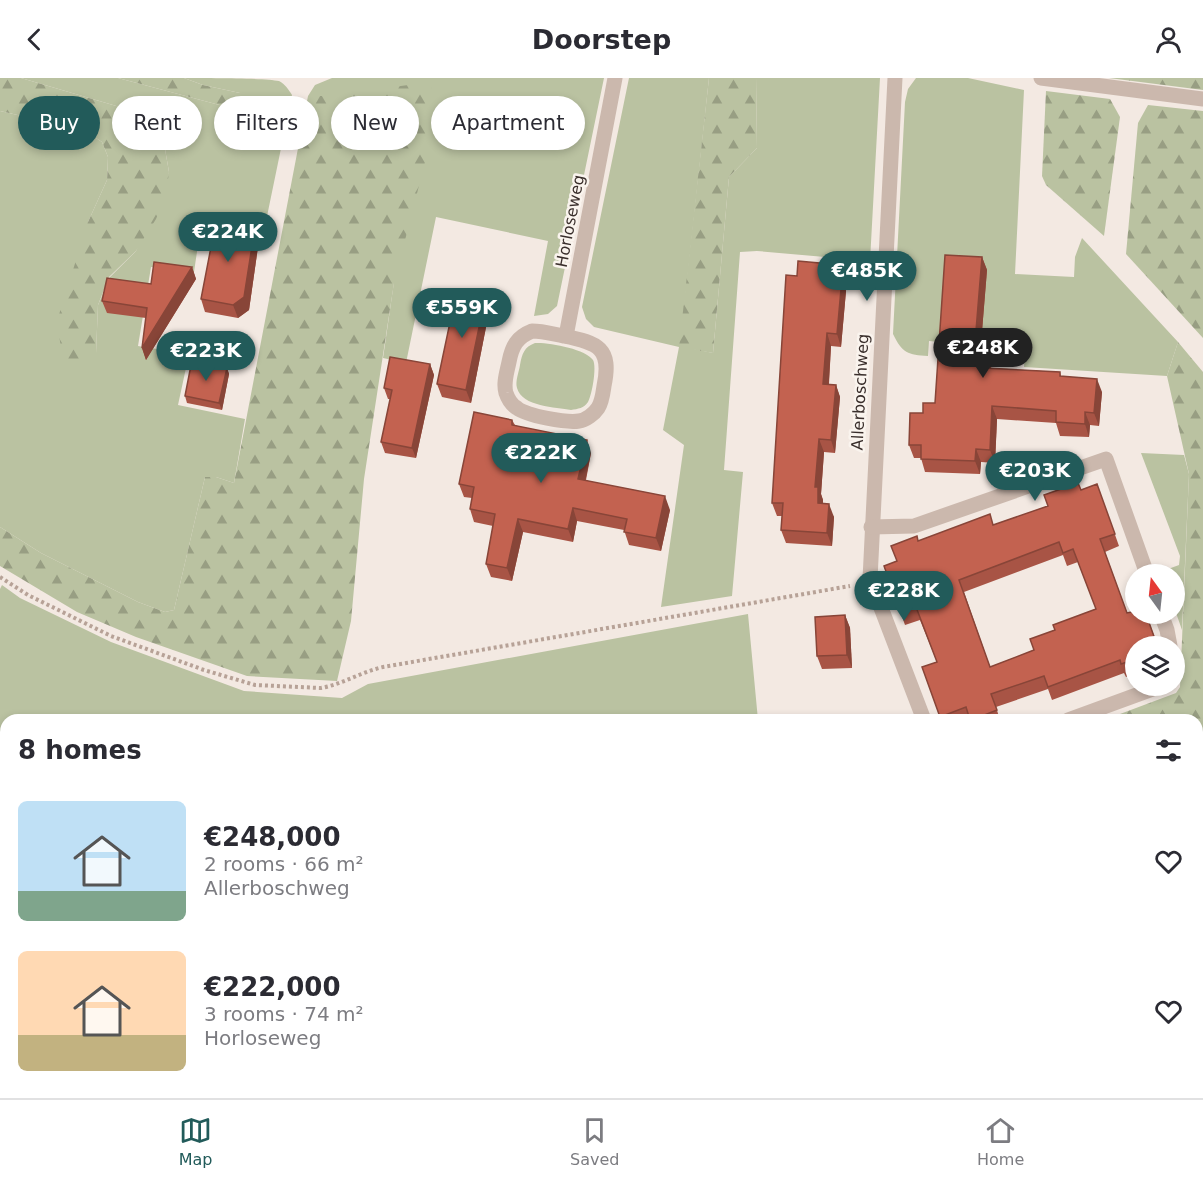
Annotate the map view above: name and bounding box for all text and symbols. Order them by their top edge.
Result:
icon: back [18,23,51,56]
icon: person [1152,23,1185,56]
text: Doorstep [532,24,671,55]
chip: Buy [18,96,100,150]
chip: Rent [112,96,202,150]
chip: Filters [214,96,319,150]
chip: New [331,96,419,150]
chip: Apartment [431,96,585,150]
street label: Horloseweg [552,173,588,269]
pin: €224K [186,212,270,263]
text: €224K [192,219,264,243]
pin: €485K [825,251,909,302]
text: €485K [831,258,903,282]
pin: €559K [420,288,504,339]
text: €559K [426,295,498,319]
pin: €248K [941,328,1025,379]
pin: €223K [164,331,248,382]
street label: Allerboschweg [847,333,873,451]
text: €248K [947,335,1019,359]
text: €223K [170,338,242,362]
pin: €222K [499,433,583,484]
text: €222K [505,440,577,464]
pin: €203K [993,451,1077,502]
text: €203K [999,458,1071,482]
north arrow [1125,564,1185,624]
map controls [1125,564,1185,696]
pin: €228K [862,571,946,622]
text: €228K [868,578,940,602]
button: layers [1125,636,1185,696]
icon: filters [1152,734,1185,767]
text: 8 homes [18,735,142,765]
text: €248,000 [204,822,341,852]
icon: home [66,825,138,897]
icon: heart [1152,845,1185,878]
text: 2 rooms · 66 m² [204,852,364,876]
text: Allerboschweg [204,876,350,900]
text: €222,000 [204,972,341,1002]
icon: home [66,975,138,1047]
icon: heart [1152,995,1185,1028]
text: 3 rooms · 74 m² [204,1002,364,1026]
text: Horloseweg [204,1026,321,1050]
tab: Map [179,1114,213,1169]
tab: Saved [570,1114,619,1169]
tab: Home [977,1114,1024,1169]

